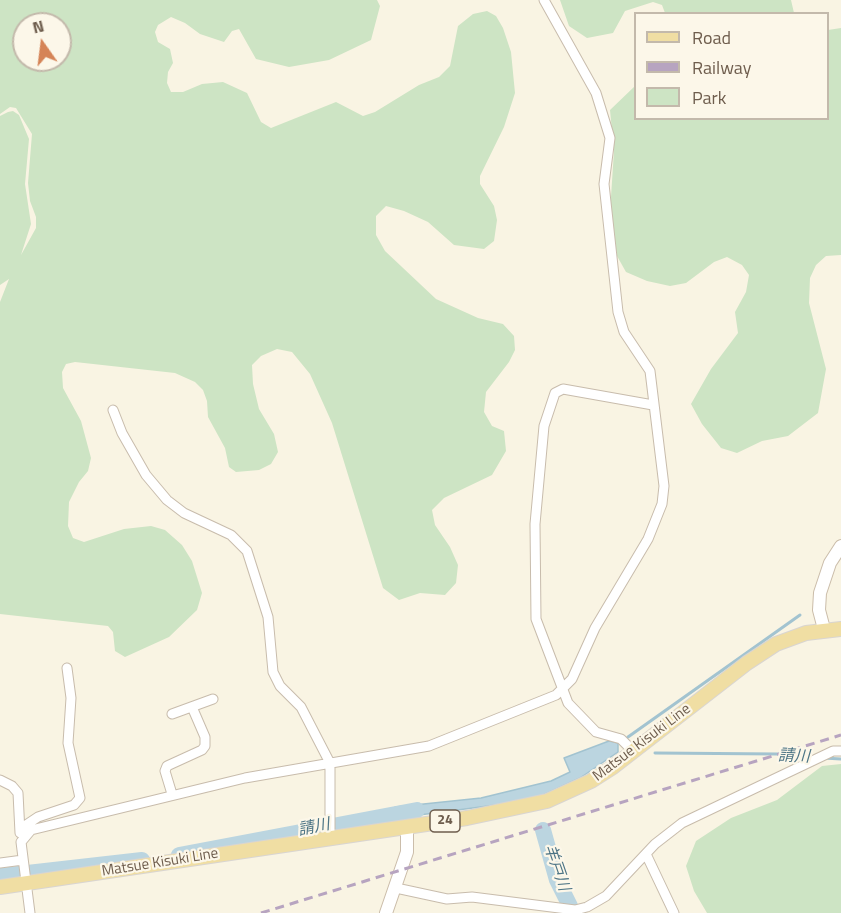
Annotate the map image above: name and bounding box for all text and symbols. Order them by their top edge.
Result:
north arrow [12,12,72,72]
legend [634,12,829,120]
text: N [30,13,46,39]
text: Road [692,24,731,51]
text: Railway [692,54,751,81]
text: Park [692,84,726,111]
street label: Matsue Kisuki Line [590,700,694,786]
water label: 請川 [778,747,810,767]
road number: 24 [430,810,460,832]
water label: 請川 [296,816,332,840]
water label: 羊戸川 [539,842,573,894]
street label: Matsue Kisuki Line [100,845,220,881]

